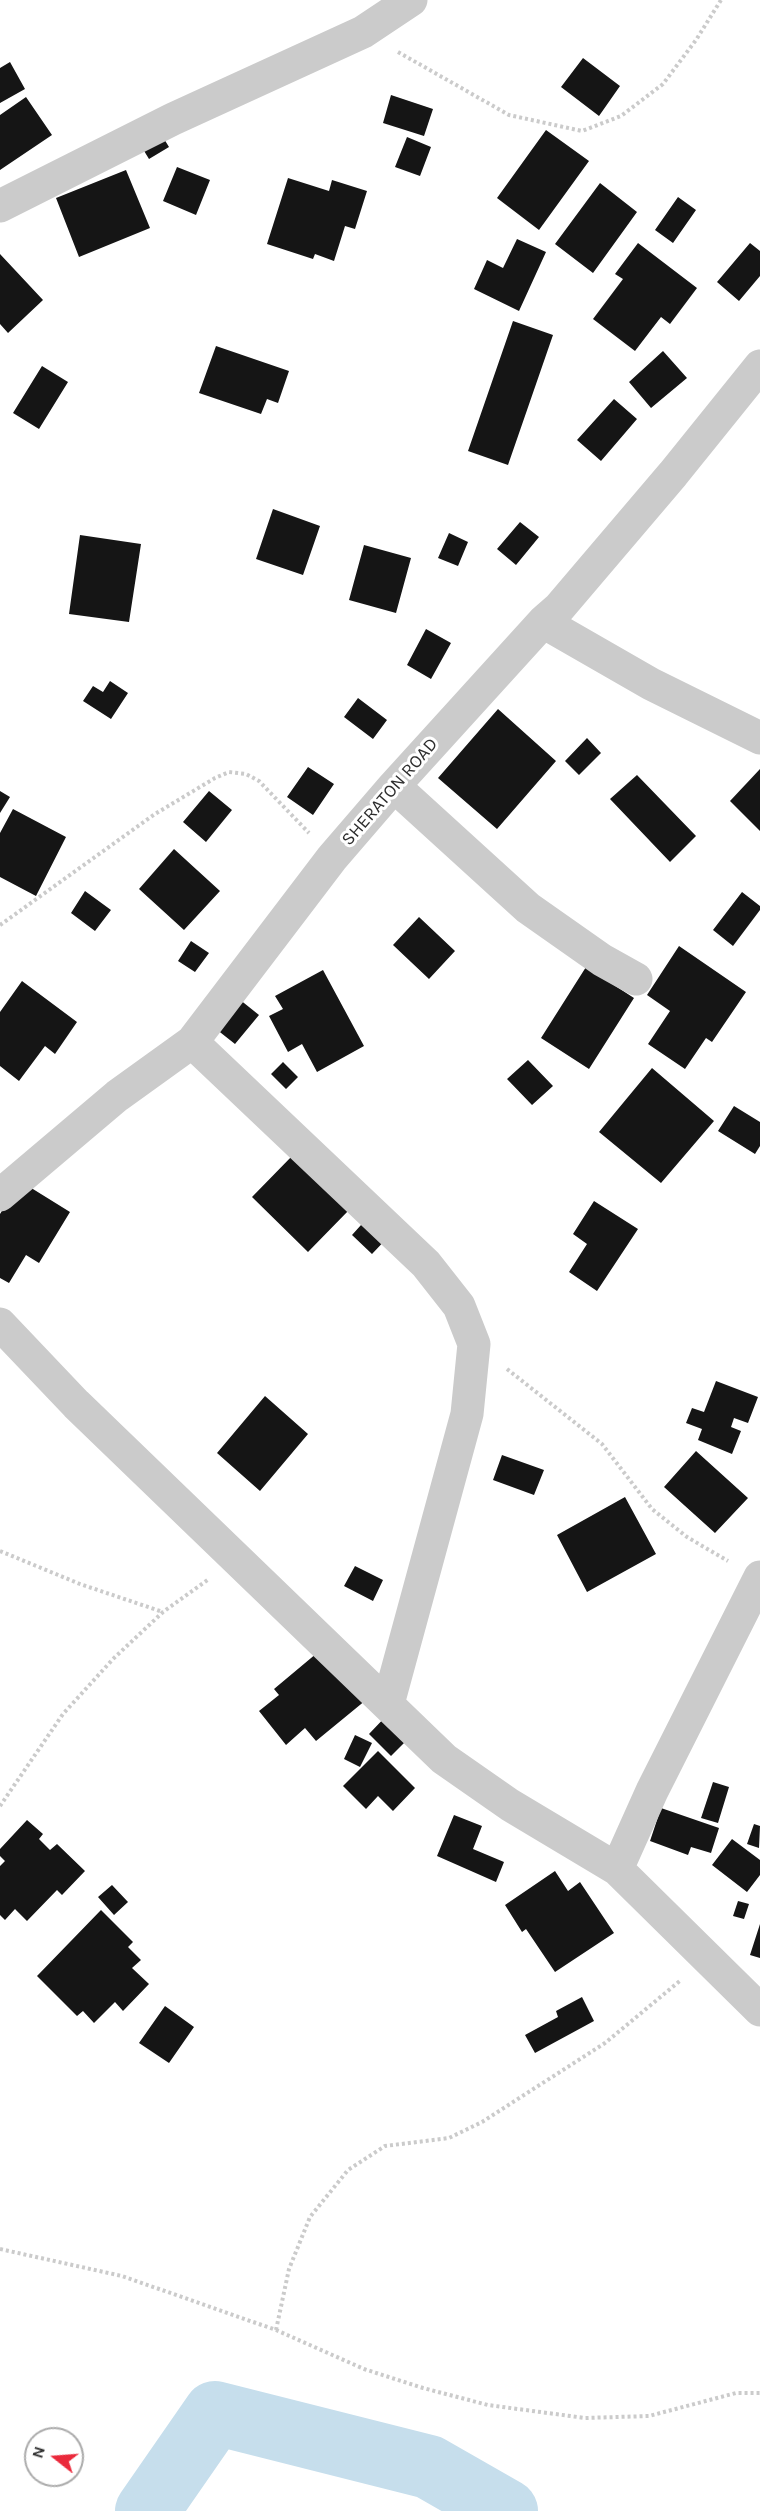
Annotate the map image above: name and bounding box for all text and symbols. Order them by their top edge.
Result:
street label: SHERATON ROAD [337,734,443,850]
north arrow [24,2427,84,2487]
text: N [27,2444,49,2460]

